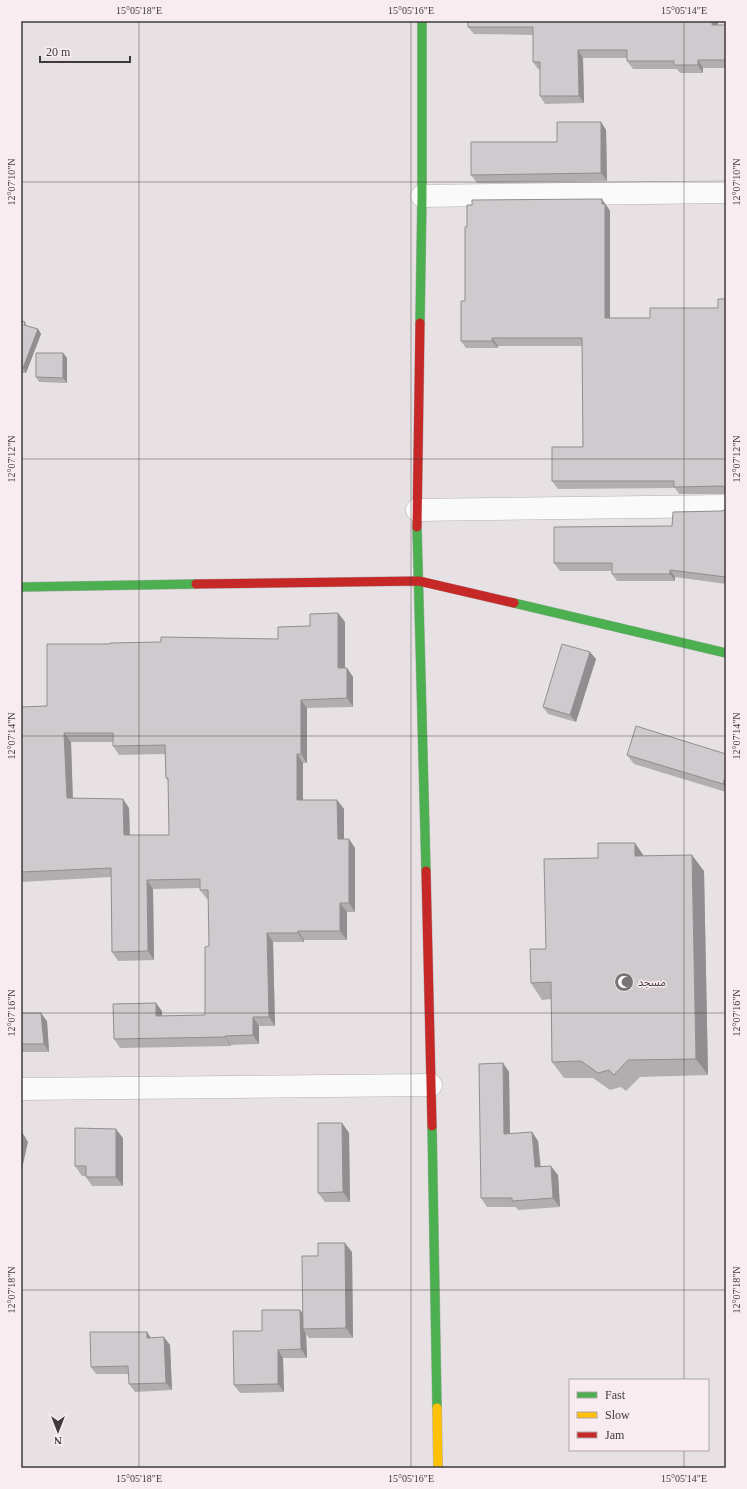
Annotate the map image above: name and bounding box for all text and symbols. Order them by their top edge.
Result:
text: 15°05'18"E [116,5,162,16]
text: 15°05'16"E [388,5,434,16]
text: 15°05'14"E [661,5,707,16]
scale bar [40,38,130,64]
text: 20 m [46,45,71,59]
text: 12°07'10"N [6,158,17,206]
text: 12°07'10"N [731,158,742,206]
text: 12°07'12"N [6,435,17,483]
text: 12°07'12"N [731,435,742,483]
text: 12°07'14"N [6,712,17,760]
text: 12°07'14"N [731,712,742,760]
mosque icon: مسجد [613,971,635,993]
place label: مسجد [638,976,666,989]
text: 12°07'16"N [6,989,17,1037]
text: 12°07'16"N [731,989,742,1037]
text: 12°07'18"N [6,1266,17,1314]
text: 12°07'18"N [731,1266,742,1314]
legend [569,1379,709,1451]
text: Fast [605,1388,626,1402]
text: Slow [605,1408,630,1422]
north arrow [38,1411,78,1451]
text: Jam [605,1428,625,1442]
text: N [54,1435,62,1447]
text: 15°05'18"E [116,1473,162,1484]
text: 15°05'16"E [388,1473,434,1484]
text: 15°05'14"E [661,1473,707,1484]

